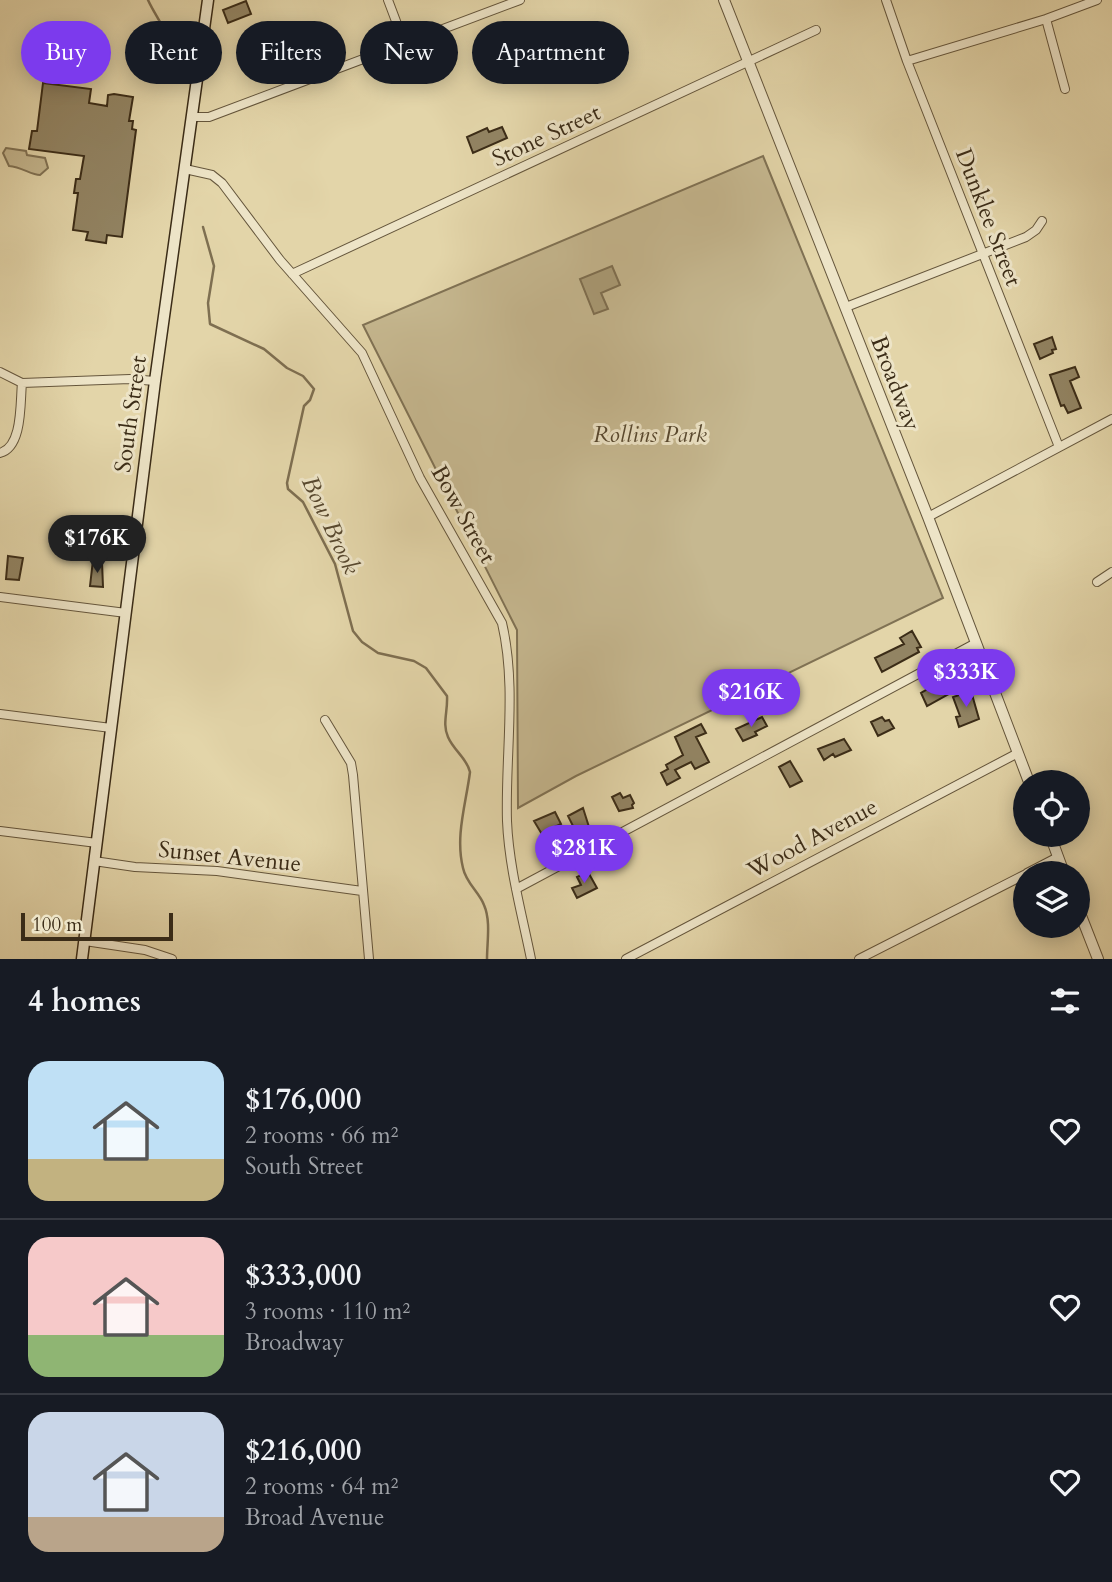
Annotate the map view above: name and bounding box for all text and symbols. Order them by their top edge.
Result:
chip: Buy [21,21,111,84]
chip: Rent [125,21,222,84]
chip: Filters [236,21,346,84]
chip: New [360,21,458,84]
chip: Apartment [472,21,629,84]
street label: Stone Street [487,97,605,174]
street label: Dunklee Street [948,144,1029,290]
street label: Broadway [863,331,928,435]
street label: South Street [107,353,154,475]
park label: Rollins Park [593,419,707,450]
street label: Bow Street [424,459,503,569]
water label: Bow Brook [293,470,368,580]
pin: $176K [48,516,146,575]
text: $176K [64,522,130,553]
pin: $333K [917,650,1015,709]
text: $333K [933,656,999,687]
pin: $216K [702,670,800,729]
text: $216K [718,676,784,707]
map controls [1013,770,1090,938]
button: locate [1013,770,1090,847]
street label: Wood Avenue [741,791,883,886]
pin: $281K [535,826,633,885]
text: $281K [551,832,617,863]
street label: Sunset Avenue [157,834,303,879]
button: layers [1013,861,1090,938]
scale bar [21,910,173,942]
text: 100 m [32,912,82,938]
text: 4 homes [28,981,141,1022]
icon: filters [1046,982,1084,1020]
text: $176,000 [245,1079,361,1120]
icon: home [84,1089,168,1173]
icon: heart [1046,1112,1084,1150]
text: 2 rooms · 66 m² [245,1120,398,1151]
text: South Street [245,1151,363,1182]
text: $333,000 [245,1255,361,1296]
icon: home [84,1265,168,1349]
icon: heart [1046,1288,1084,1326]
text: 3 rooms · 110 m² [245,1296,410,1327]
text: Broadway [245,1327,344,1358]
text: $216,000 [245,1430,361,1471]
icon: home [84,1440,168,1524]
icon: heart [1046,1463,1084,1501]
text: 2 rooms · 64 m² [245,1471,398,1502]
text: Broad Avenue [245,1502,384,1533]

